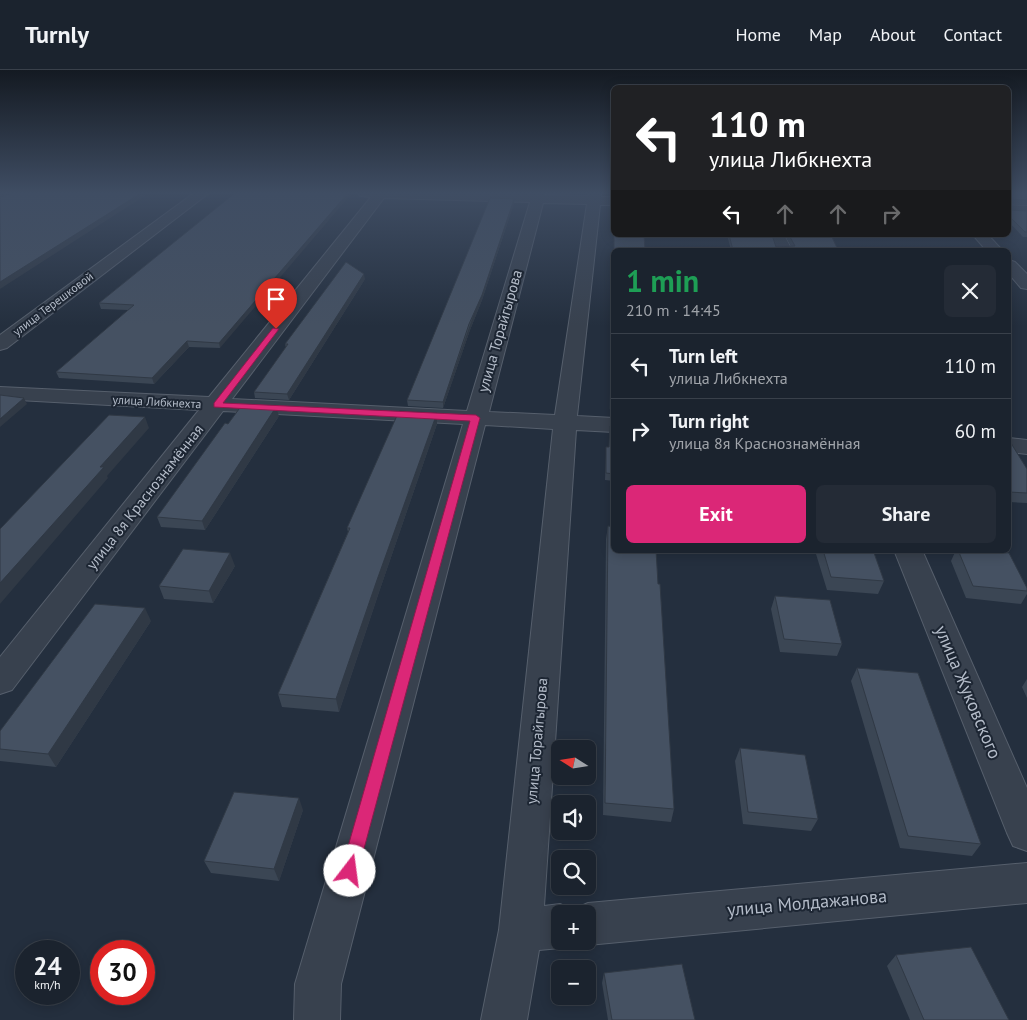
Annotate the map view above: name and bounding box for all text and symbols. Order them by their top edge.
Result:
text: Turnly [25,19,89,50]
text: Home [735,23,781,46]
text: Map [809,23,842,46]
text: About [870,23,916,46]
text: Contact [944,23,1002,46]
text: 110 m [709,101,806,147]
icon: left [626,105,691,170]
text: улица Либкнехта [709,145,872,173]
icon: left [718,200,746,228]
icon: ahead [771,200,799,228]
icon: ahead [824,200,852,228]
icon: right [877,200,905,228]
text: 1 min [626,261,699,300]
button: close [944,265,996,317]
street label: улица Торайгырова [473,267,526,394]
street label: улица Терешковой [9,268,96,339]
pin [255,278,297,329]
icon: arrive [262,285,290,313]
text: 210 m · 14:45 [626,300,721,320]
text: Turn left [669,344,738,368]
icon: left [626,352,654,380]
text: 110 m [944,354,996,378]
text: улица Либкнехта [669,368,788,388]
street label: улица Либкнехта [112,392,202,411]
text: Turn right [669,409,749,433]
icon: right [626,417,654,445]
text: 60 m [955,419,996,443]
street label: улица 8я Краснознамённая [82,420,207,573]
text: улица 8я Краснознамённая [669,433,860,453]
button: Exit [626,485,806,543]
button: Share [816,485,996,543]
street label: улица Жуковского [930,622,1007,762]
street label: улица Торайгырова [522,677,551,805]
north arrow [551,740,596,785]
map controls [551,740,596,1005]
button: sound [551,795,596,840]
position arrow [323,844,375,896]
button: search [551,850,596,895]
street label: улица Молдажанова [726,884,888,921]
button: + [551,905,596,950]
speed limit sign: 30 [90,940,155,1005]
text: 24 [33,950,62,982]
button: − [551,960,596,1005]
text: km/h [34,977,61,992]

